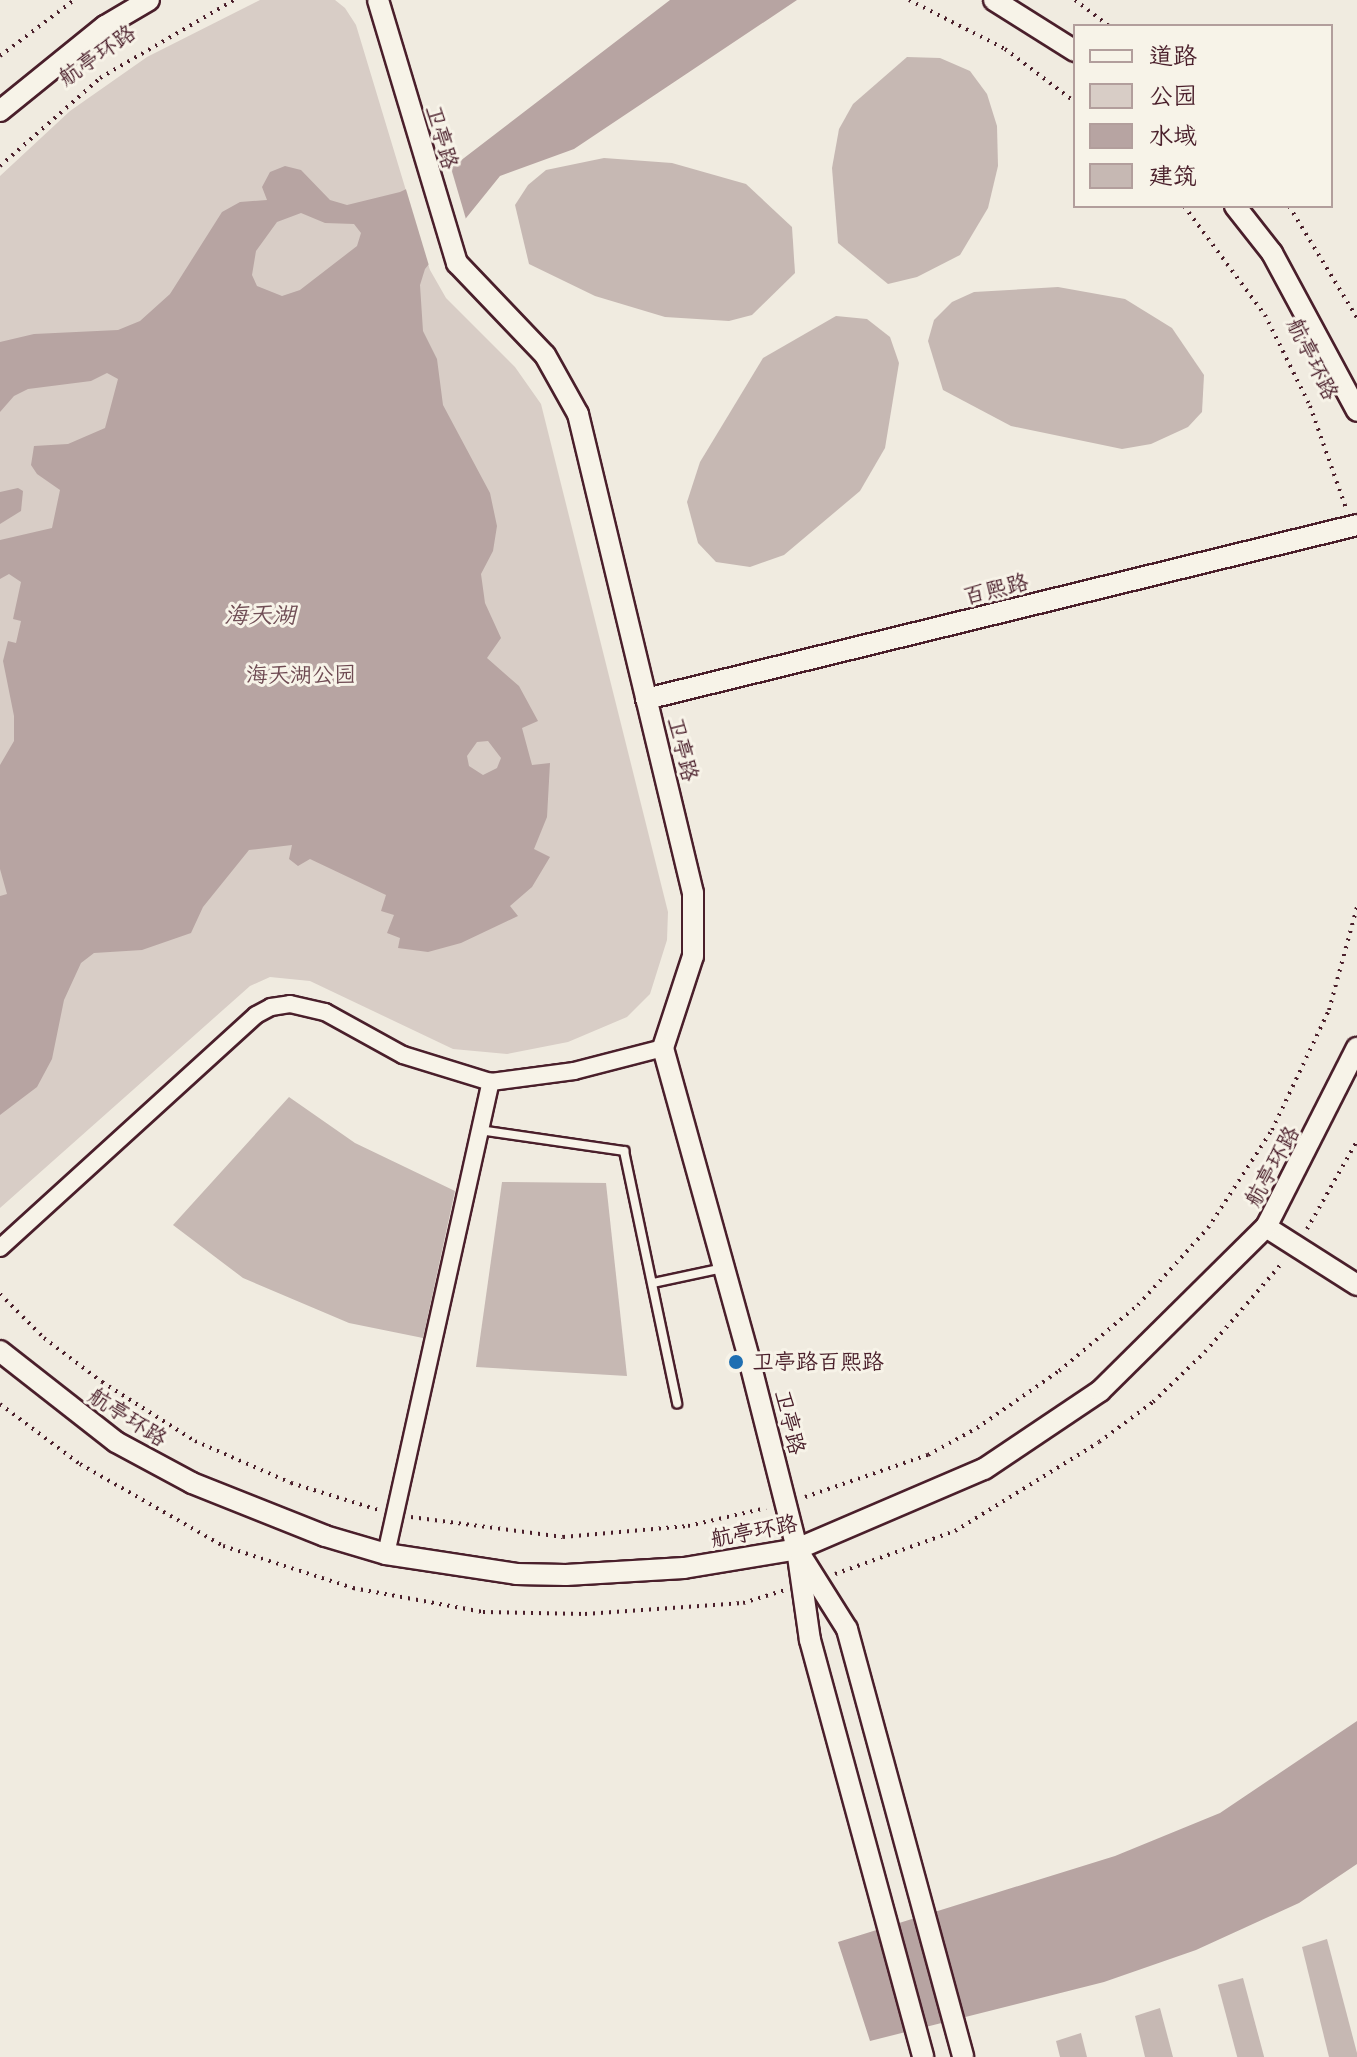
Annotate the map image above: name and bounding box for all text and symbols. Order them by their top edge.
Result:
street label: 航亭环路 [53,19,141,91]
legend [1073,24,1333,208]
text: 道路 [1149,35,1197,77]
text: 公园 [1149,75,1197,117]
street label: 卫亭路 [420,102,464,172]
text: 水域 [1149,115,1197,157]
text: 建筑 [1149,155,1197,197]
street label: 航亭环路 [1282,314,1344,404]
street label: 百熙路 [961,568,1031,610]
water label: 海天湖 [224,602,296,630]
park label: 海天湖公园 [246,662,356,688]
street label: 卫亭路 [662,714,704,784]
street label: 航亭环路 [1239,1121,1305,1211]
place label: 卫亭路百熙路 [752,1349,884,1375]
marker: 卫亭路百熙路 [727,1353,745,1371]
street label: 航亭环路 [84,1382,172,1452]
street label: 卫亭路 [769,1387,811,1457]
street label: 航亭环路 [708,1510,800,1552]

